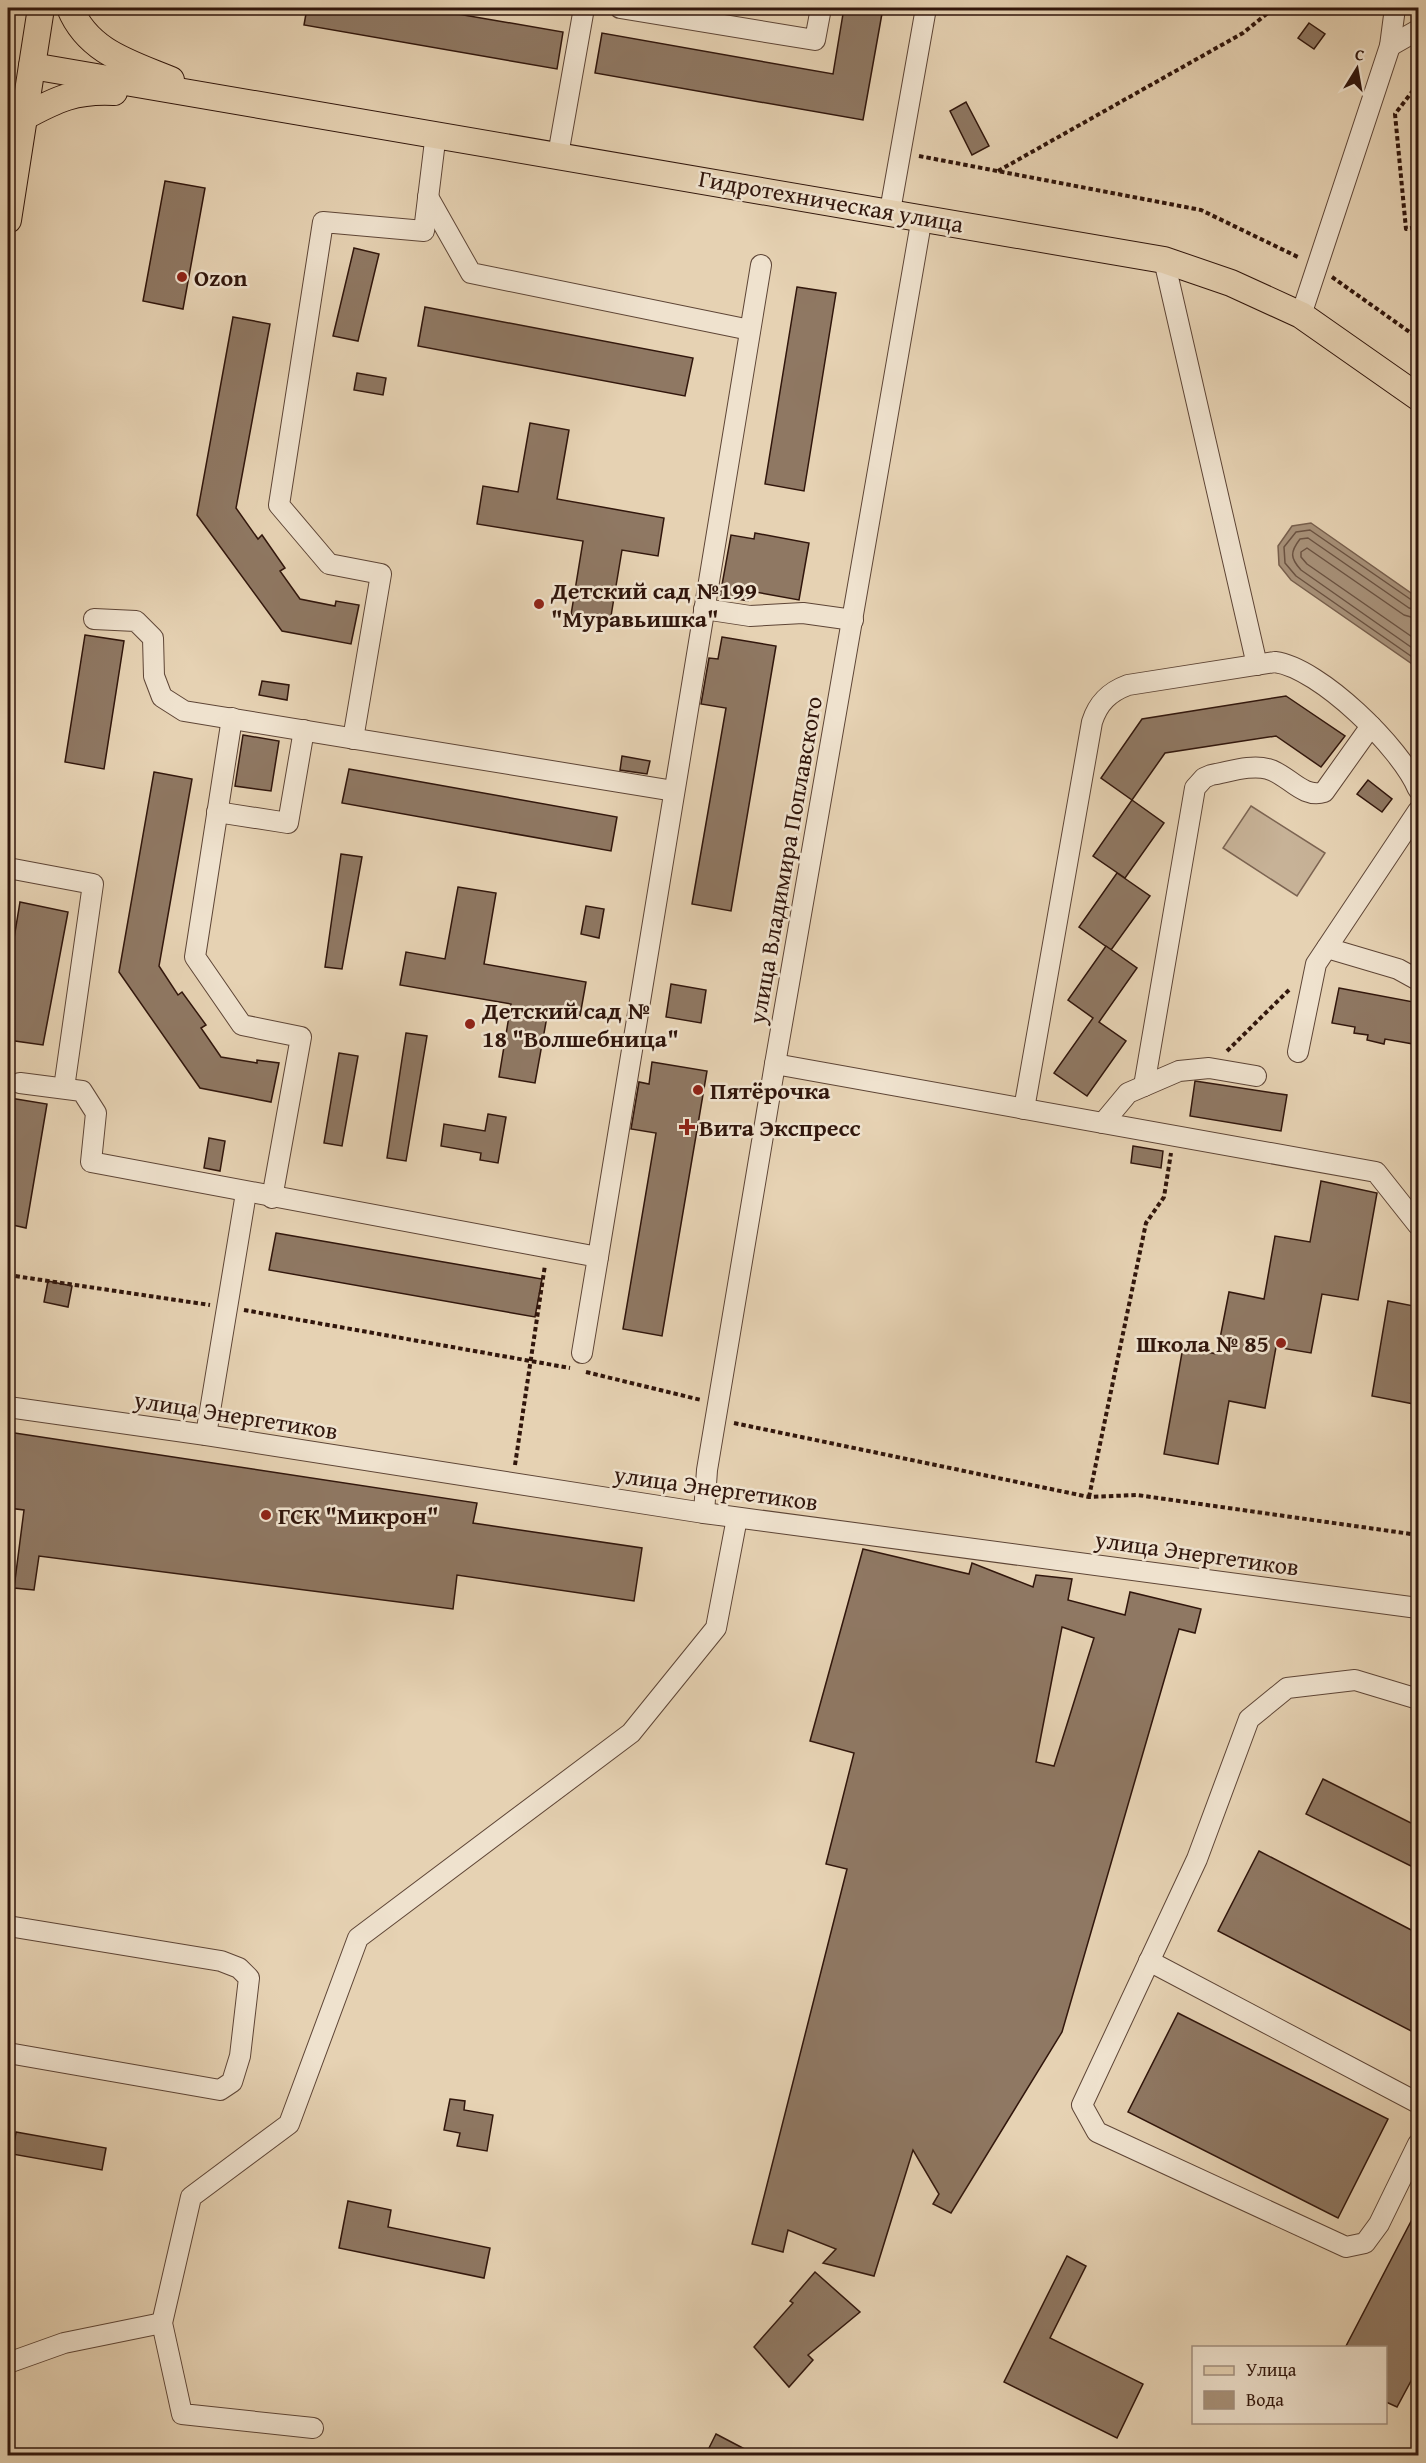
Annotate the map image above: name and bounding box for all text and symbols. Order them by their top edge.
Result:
north arrow [1327,39,1387,99]
text: С [1353,42,1367,67]
street label: Гидротехническая улица [696,160,967,242]
place label: Ozon [194,260,248,295]
marker: Ozon [175,270,189,284]
place label: Детский сад №199 "Муравьишка" [550,573,757,636]
marker: Детский сад №199 "Муравьишка" [532,597,546,611]
street label: улица Владимира Поплавского [739,693,831,1028]
place label: Детский сад № 18 "Волшебница" [481,993,679,1056]
marker: Детский сад № 18 "Волшебница" [463,1017,477,1031]
place label: Пятёрочка [710,1073,831,1108]
marker: Пятёрочка [691,1083,705,1097]
place label: Вита Экспресс [699,1110,861,1145]
marker: Вита Экспресс [680,1120,694,1134]
place label: Школа № 85 [1136,1326,1269,1361]
marker: Школа № 85 [1274,1336,1288,1350]
street label: улица Энергетиков [131,1381,340,1448]
street label: улица Энергетиков [611,1456,820,1520]
place label: ГСК "Микрон" [278,1498,439,1533]
marker: ГСК "Микрон" [259,1508,273,1522]
street label: улица Энергетиков [1092,1521,1301,1585]
legend [1192,2346,1387,2424]
text: Улица [1246,2356,1297,2383]
text: Вода [1246,2386,1284,2413]

